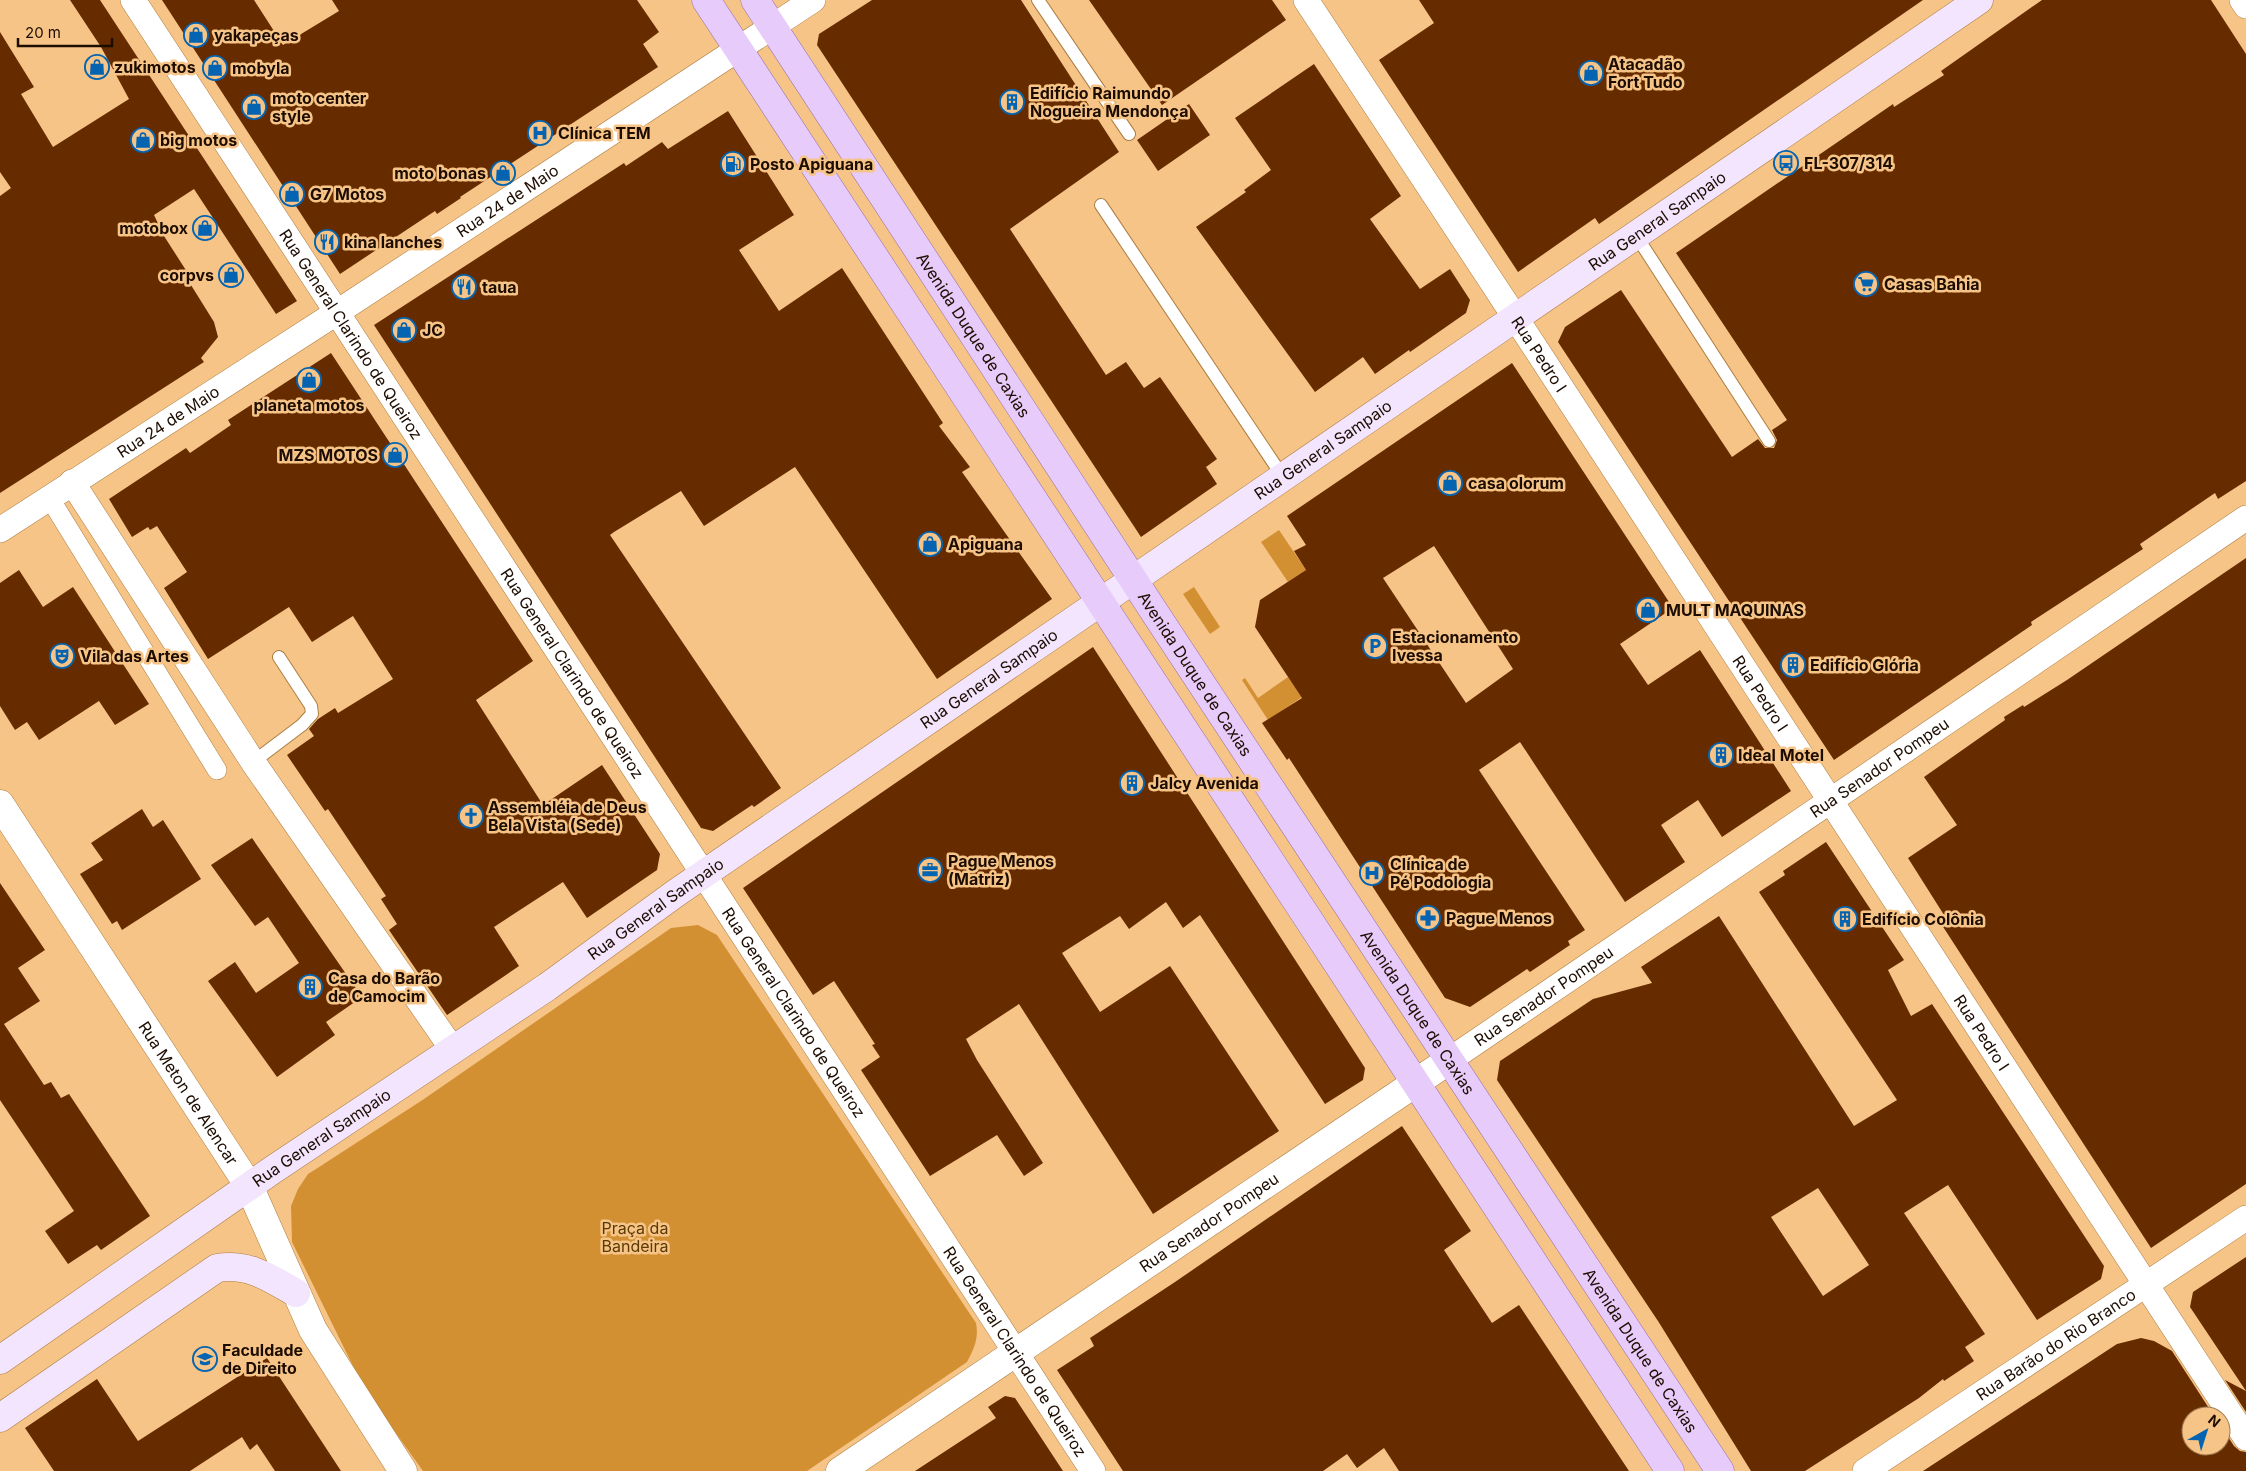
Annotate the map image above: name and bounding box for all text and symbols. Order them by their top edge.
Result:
scale bar [18,15,111,47]
shop icon: yakapeças [183,22,209,48]
text: 20 m [25,23,61,42]
place label: yakapeças [214,25,299,45]
shop icon: zukimotos [84,54,110,80]
place label: Atacadão Fort Tudo [1608,54,1683,92]
shop icon: mobyla [202,55,228,81]
place label: zukimotos [114,57,196,77]
place label: mobyla [232,58,290,78]
shop icon: Atacadão Fort Tudo [1578,60,1604,86]
place label: Edifício Raimundo Nogueira Mendonça [1030,83,1188,121]
place label: moto center style [272,88,367,126]
building icon: Edifício Raimundo Nogueira Mendonça [999,89,1025,115]
shop icon: moto center style [241,94,267,120]
hospital icon: Clínica TEM [527,120,553,146]
place label: Clínica TEM [558,123,651,143]
shop icon: big motos [130,127,156,153]
place label: big motos [160,130,237,150]
bus stop icon: FL-307/314 [1773,150,1799,176]
fuel station icon: Posto Apiguana [720,151,746,177]
place label: FL-307/314 [1804,153,1893,173]
place label: Posto Apiguana [750,154,873,174]
street label: Rua 24 de Maio [453,160,562,241]
shop icon: moto bonas [490,160,516,186]
place label: moto bonas [394,163,486,183]
street label: Rua General Sampaio [1584,167,1730,275]
shop icon: G7 Motos [279,181,305,207]
place label: G7 Motos [310,184,384,204]
shop icon: motobox [192,215,218,241]
place label: motobox [119,218,188,238]
street label: Rua General Clarindo de Queiroz [275,225,427,443]
restaurant icon: kina lanches [314,229,340,255]
place label: kina lanches [344,232,442,252]
street label: Avenida Duque de Caxias [912,249,1035,421]
shop icon: corpvs [218,262,244,288]
place label: corpvs [160,265,214,285]
supermarket icon: Casas Bahia [1853,271,1879,297]
restaurant icon: taua [451,274,477,300]
place label: Casas Bahia [1884,274,1980,294]
place label: taua [482,277,516,297]
street label: Rua Pedro I [1507,312,1571,396]
shop icon: JC [391,317,417,343]
place label: JC [422,320,443,340]
shop icon: planeta motos [296,367,322,393]
street label: Rua 24 de Maio [113,381,223,462]
place label: planeta motos [253,395,365,415]
street label: Rua General Sampaio [1250,395,1396,504]
shop icon: MZS MOTOS [382,442,408,468]
place label: MZS MOTOS [279,445,378,465]
shop icon: casa olorum [1437,470,1463,496]
place label: casa olorum [1468,473,1564,493]
shop icon: Apiguana [917,531,943,557]
place label: Apiguana [948,534,1023,554]
street label: Rua General Clarindo de Queiroz [496,564,648,782]
street label: Avenida Duque de Caxias [1134,588,1257,760]
shop icon: MULT MAQUINAS [1635,597,1661,623]
place label: MULT MAQUINAS [1666,600,1804,620]
street label: Rua General Sampaio [916,624,1061,733]
place label: Estacionamento Ivessa [1392,627,1519,665]
parking icon: Estacionamento Ivessa [1362,633,1388,659]
theatre icon: Vila das Artes [49,643,75,669]
place label: Vila das Artes [80,646,189,666]
street label: Rua Pedro I [1728,652,1793,735]
building icon: Edifício Glória [1780,652,1806,678]
place label: Edifício Glória [1810,655,1919,675]
street label: Rua Senador Pompeu [1806,713,1952,822]
building icon: Ideal Motel [1708,742,1734,768]
place label: Ideal Motel [1738,745,1824,765]
building icon: Jalcy Avenida [1119,770,1145,796]
place label: Jalcy Avenida [1150,773,1259,793]
place label: Assembléia de Deus Bela Vista (Sede) [488,797,647,835]
church icon: Assembléia de Deus Bela Vista (Sede) [458,803,484,829]
place label: Pague Menos (Matriz) [948,851,1054,889]
street label: Rua General Sampaio [584,853,727,964]
place label: Clínica de Pé Podologia [1390,854,1491,892]
office icon: Pague Menos (Matriz) [917,857,943,883]
hospital icon: Clínica de Pé Podologia [1359,860,1385,886]
street label: Rua General Clarindo de Queiroz [718,903,870,1121]
pharmacy icon: Pague Menos [1415,905,1441,931]
building icon: Edifício Colônia [1832,906,1858,932]
place label: Pague Menos [1446,908,1552,928]
place label: Edifício Colônia [1862,909,1984,929]
street label: Avenida Duque de Caxias [1356,926,1479,1098]
street label: Rua Senador Pompeu [1470,942,1617,1050]
place label: Casa do Barão de Camocim [328,968,440,1006]
building icon: Casa do Barão de Camocim [297,974,323,1000]
street label: Rua Pedro I [1950,991,2014,1074]
street label: Rua Meton de Alencar [134,1017,242,1169]
street label: Rua General Sampaio [248,1084,395,1191]
street label: Rua Senador Pompeu [1136,1168,1282,1276]
park label: Praça da Bandeira [602,1218,668,1256]
street label: Rua General Clarindo de Queiroz [939,1243,1091,1461]
street label: Avenida Duque de Caxias [1579,1264,1702,1437]
street label: Rua Barão do Rio Branco [1972,1284,2139,1405]
place label: Faculdade de Direito [222,1340,303,1378]
school or university icon: Faculdade de Direito [192,1346,218,1372]
north arrow [2181,1406,2231,1456]
text: N [2205,1411,2224,1430]

